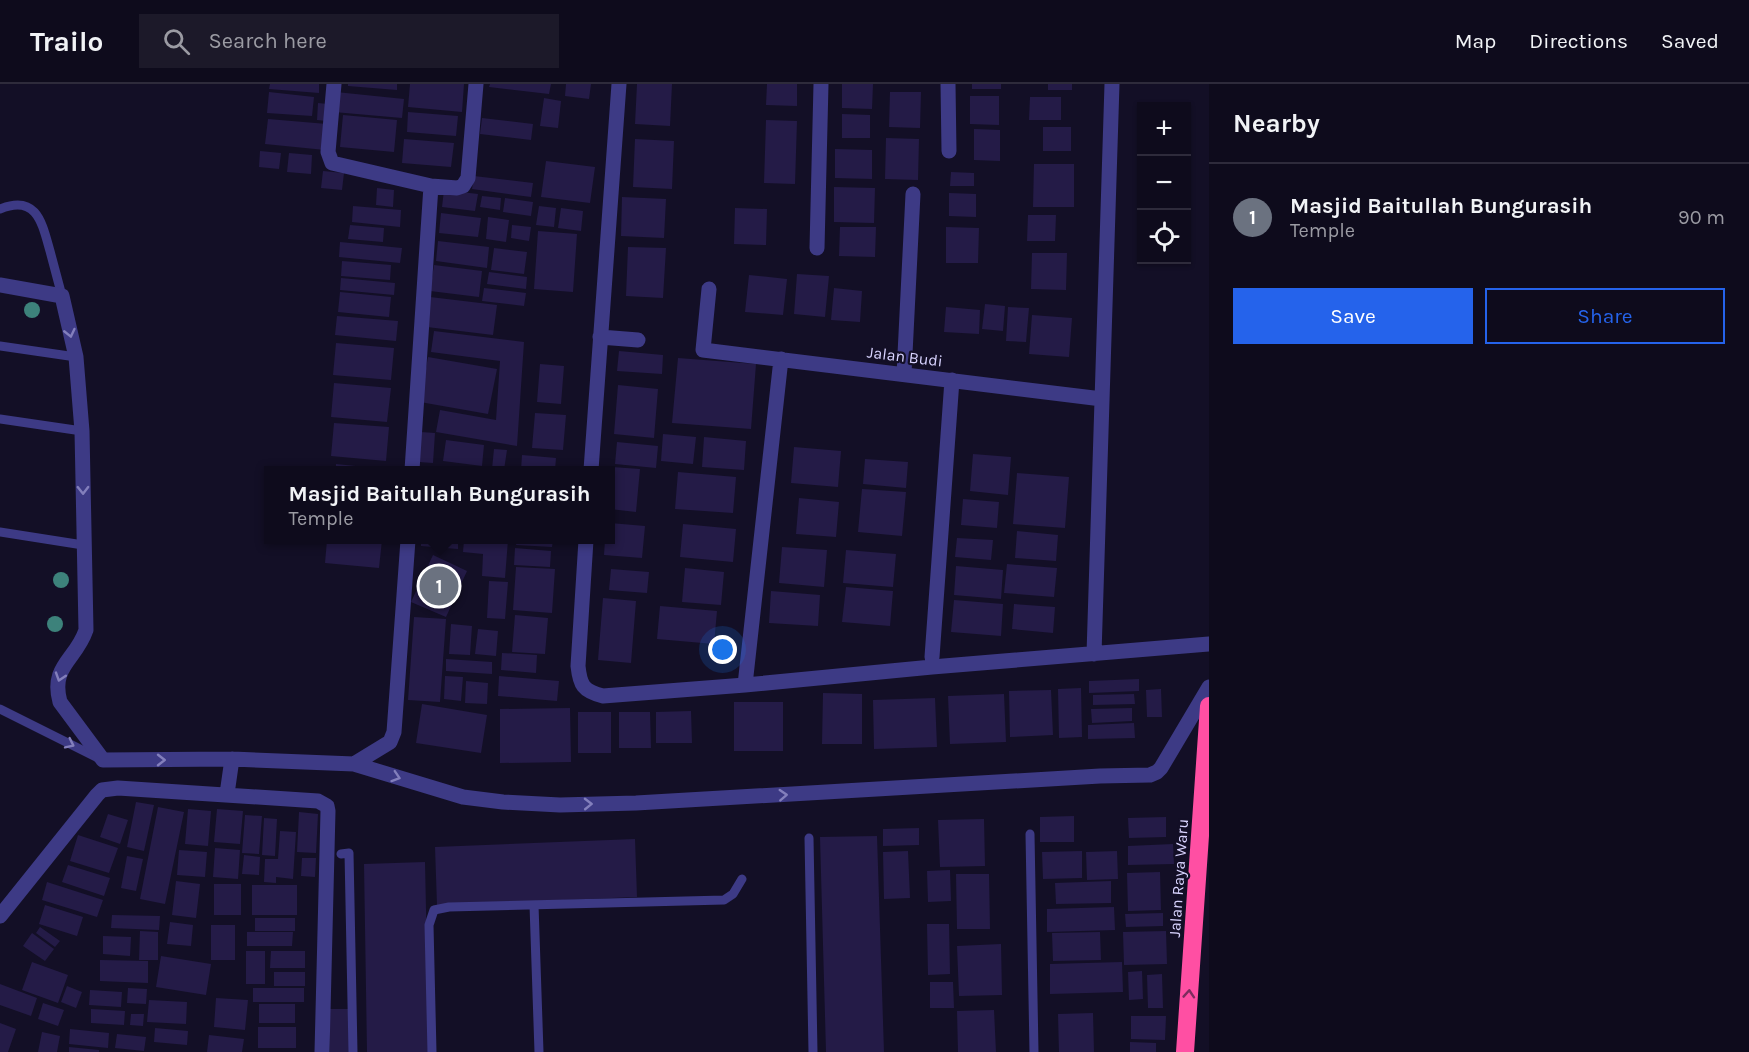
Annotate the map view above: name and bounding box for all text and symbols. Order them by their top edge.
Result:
search box [139,14,559,68]
text: Trailo [30,25,103,58]
icon: search [160,25,193,58]
text: Search here [208,28,327,54]
text: Map [1455,29,1496,53]
text: Directions [1529,29,1628,53]
text: Saved [1661,29,1719,53]
map controls [1137,102,1191,264]
button: + [1137,102,1191,156]
text: Nearby [1233,108,1320,139]
button: − [1137,156,1191,210]
text: Masjid Baitullah Bungurasih [1290,193,1592,219]
text: 1 [1249,206,1256,229]
text: 90 m [1678,206,1725,229]
button: locate [1137,210,1191,264]
text: Temple [1290,219,1355,242]
button: Save [1233,288,1473,344]
button: Share [1485,288,1725,344]
one-way arrow [63,328,76,338]
street label: Jalan Budi [866,342,944,371]
popup [264,466,615,544]
text: Masjid Baitullah Bungurasih [288,481,591,507]
one-way arrow [77,485,89,494]
text: Temple [288,507,354,530]
pin: 1 [420,564,458,608]
your location [708,635,737,664]
one-way arrow [55,671,67,682]
one-way arrow [64,737,75,749]
one-way arrow [157,754,166,766]
one-way arrow [390,770,401,782]
one-way arrow [778,788,787,801]
one-way arrow [583,798,592,810]
street label: Jalan Raya Waru [1165,818,1192,938]
one-way arrow [1183,989,1196,998]

